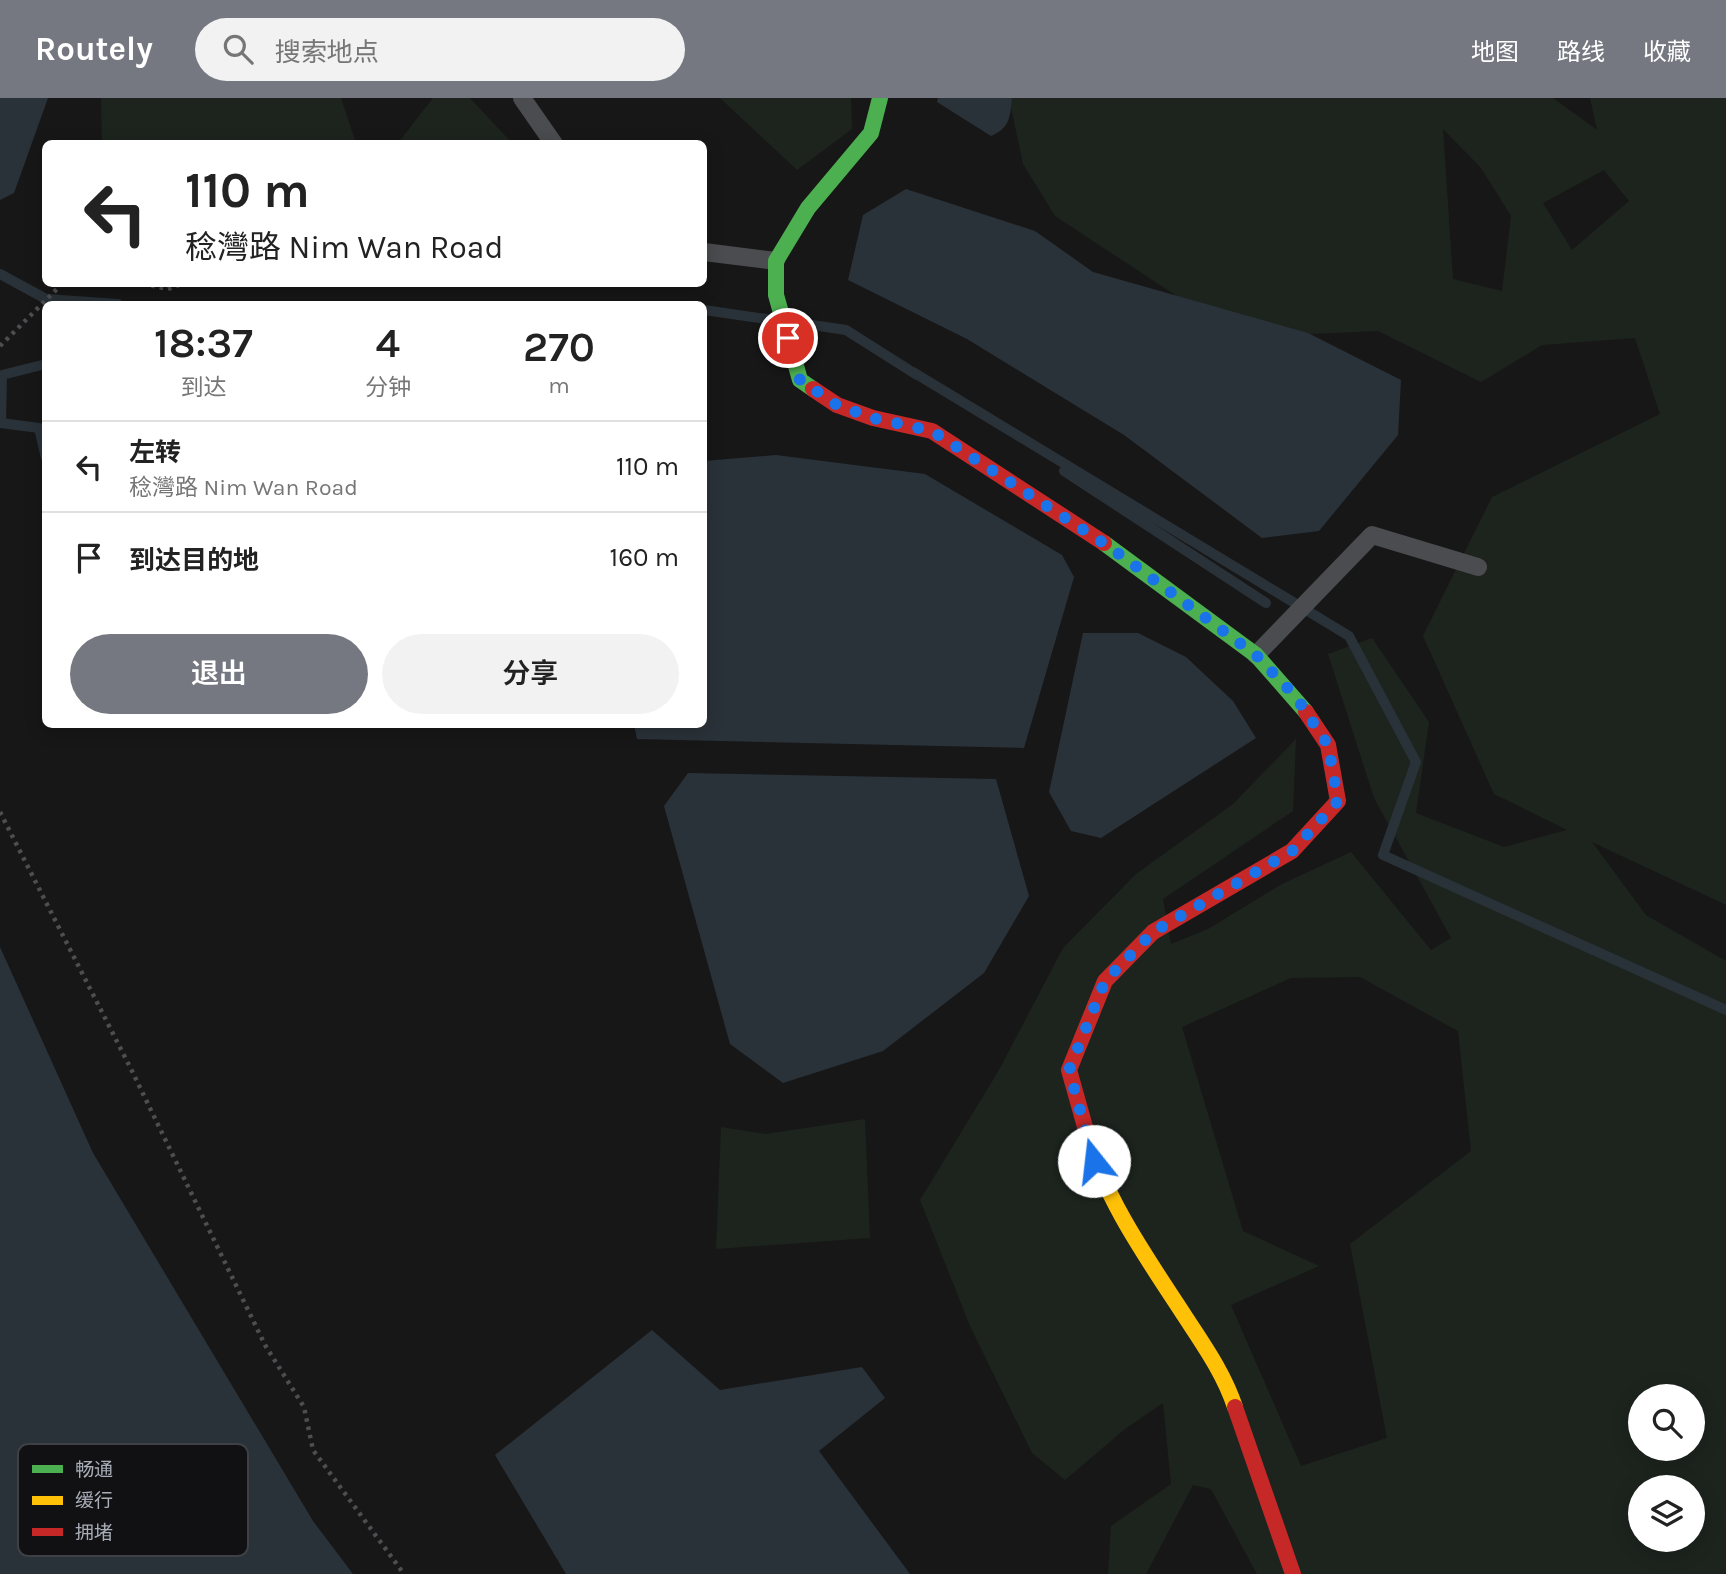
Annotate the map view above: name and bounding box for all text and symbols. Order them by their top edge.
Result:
search box [195,18,685,81]
text: Routely [35,30,153,68]
icon: search [219,30,257,68]
text: 搜索地点 [275,37,379,68]
text: 地图 [1471,38,1519,66]
text: 路线 [1557,38,1605,66]
text: 收藏 [1643,38,1691,66]
text: 110 m [185,162,310,219]
icon: left [70,168,161,259]
text: 稔灣路 Nim Wan Road [185,229,503,266]
pin [758,308,818,368]
text: 18:37 [154,318,253,368]
text: 4 [376,318,400,368]
icon: arrive [769,319,807,357]
text: 270 [523,322,595,372]
text: m [548,372,570,399]
text: 到达 [180,374,226,401]
text: 分钟 [365,374,411,401]
text: 左转 [129,437,181,468]
icon: left [70,448,108,486]
text: 110 m [616,451,679,482]
text: 稔灣路 Nim Wan Road [129,474,358,501]
icon: arrive [70,539,108,577]
text: 160 m [610,542,679,573]
text: 到达目的地 [129,545,259,576]
button: 退出 [70,634,368,714]
button: 分享 [382,634,679,714]
position arrow [1057,1124,1131,1198]
map controls [1628,1384,1705,1552]
button: search [1628,1384,1705,1461]
legend [18,1444,248,1556]
text: 畅通 [75,1459,113,1481]
button: layers [1628,1475,1705,1552]
text: 缓行 [75,1490,113,1512]
text: 拥堵 [75,1522,113,1544]

